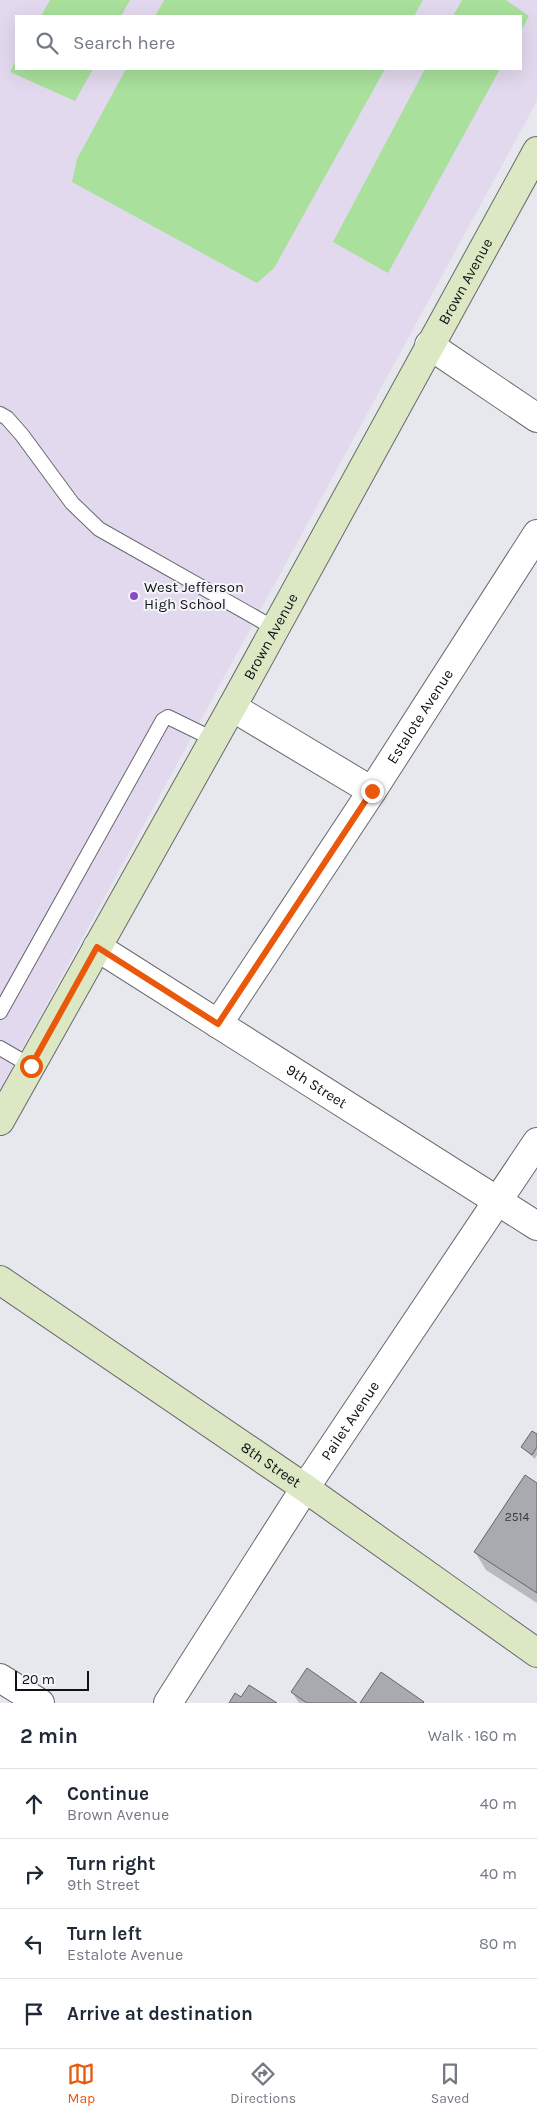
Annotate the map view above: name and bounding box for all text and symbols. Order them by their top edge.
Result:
search box [15,15,522,70]
icon: search [33,29,61,57]
text: Search here [73,32,175,54]
street label: Brown Avenue [435,235,496,328]
place label: West Jefferson High School [144,578,244,613]
marker: West Jefferson High School [128,590,140,602]
street label: Brown Avenue [240,590,302,683]
street label: Estalote Avenue [383,666,457,767]
route end [361,780,384,803]
route start [20,1055,43,1078]
street label: 9th Street [283,1060,350,1112]
street label: Pailet Avenue [317,1378,383,1464]
street label: 8th Street [238,1438,305,1492]
house number: 2514 [505,1510,529,1524]
scale bar [15,1668,89,1691]
text: 20 m [22,1671,55,1688]
text: 2 min [20,1724,78,1748]
text: Walk · 160 m [428,1726,517,1745]
text: Continue [67,1783,149,1805]
icon: ahead [20,1790,48,1818]
text: 40 m [480,1794,517,1813]
text: Brown Avenue [67,1805,169,1824]
text: Turn right [67,1853,156,1875]
icon: right [20,1860,48,1888]
text: 40 m [480,1864,517,1883]
text: 9th Street [67,1875,140,1894]
text: Turn left [67,1923,142,1945]
icon: left [20,1930,48,1958]
text: 80 m [479,1934,517,1953]
text: Estalote Avenue [67,1945,183,1964]
icon: arrive [20,2000,48,2028]
text: Arrive at destination [67,2003,253,2025]
tab: Map [67,2060,95,2107]
tab: Directions [230,2060,296,2107]
tab: Saved [431,2060,470,2107]

